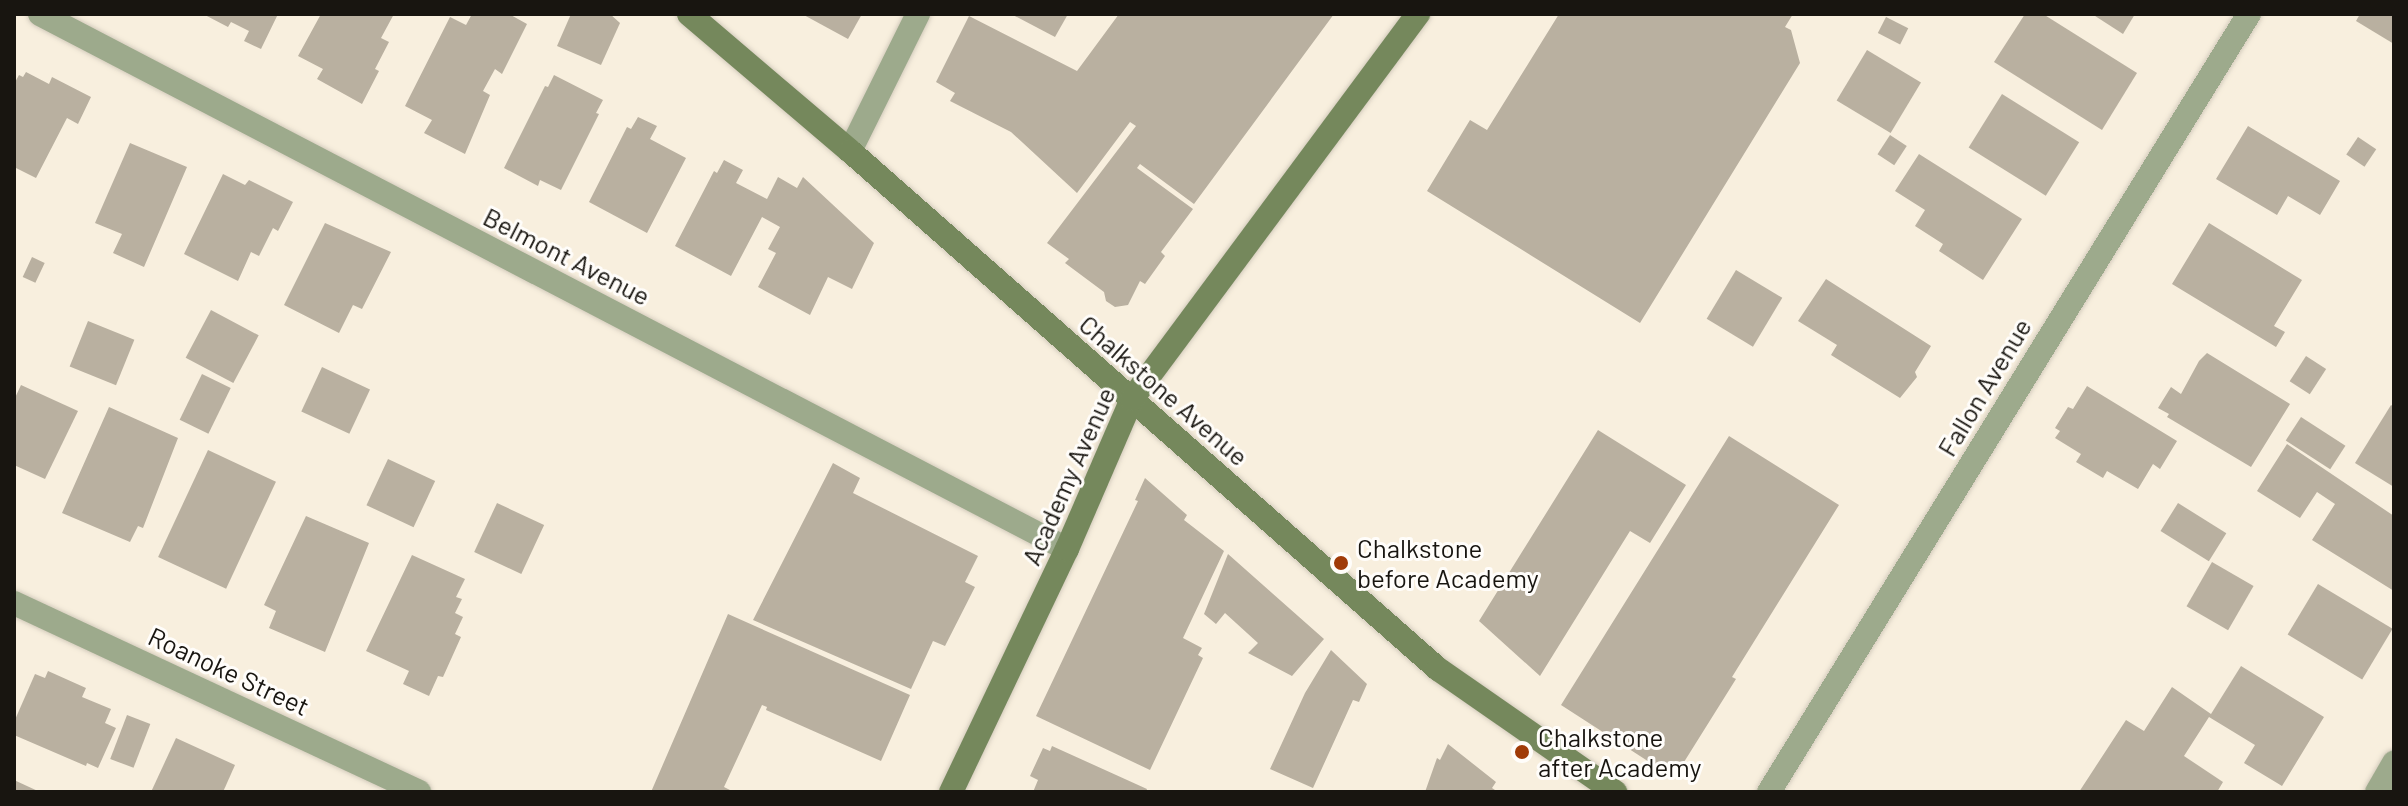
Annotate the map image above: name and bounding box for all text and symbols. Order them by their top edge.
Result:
street label: Belmont Avenue [478,201,656,311]
street label: Chalkstone Avenue [1073,308,1255,472]
street label: Fallon Avenue [1931,312,2037,462]
street label: Academy Avenue [1015,382,1121,570]
place label: Chalkstone before Academy [1357,532,1539,594]
marker: Chalkstone before Academy [1332,554,1350,572]
street label: Roanoke Street [144,620,314,722]
place label: Chalkstone after Academy [1538,721,1702,782]
marker: Chalkstone after Academy [1513,743,1531,761]

